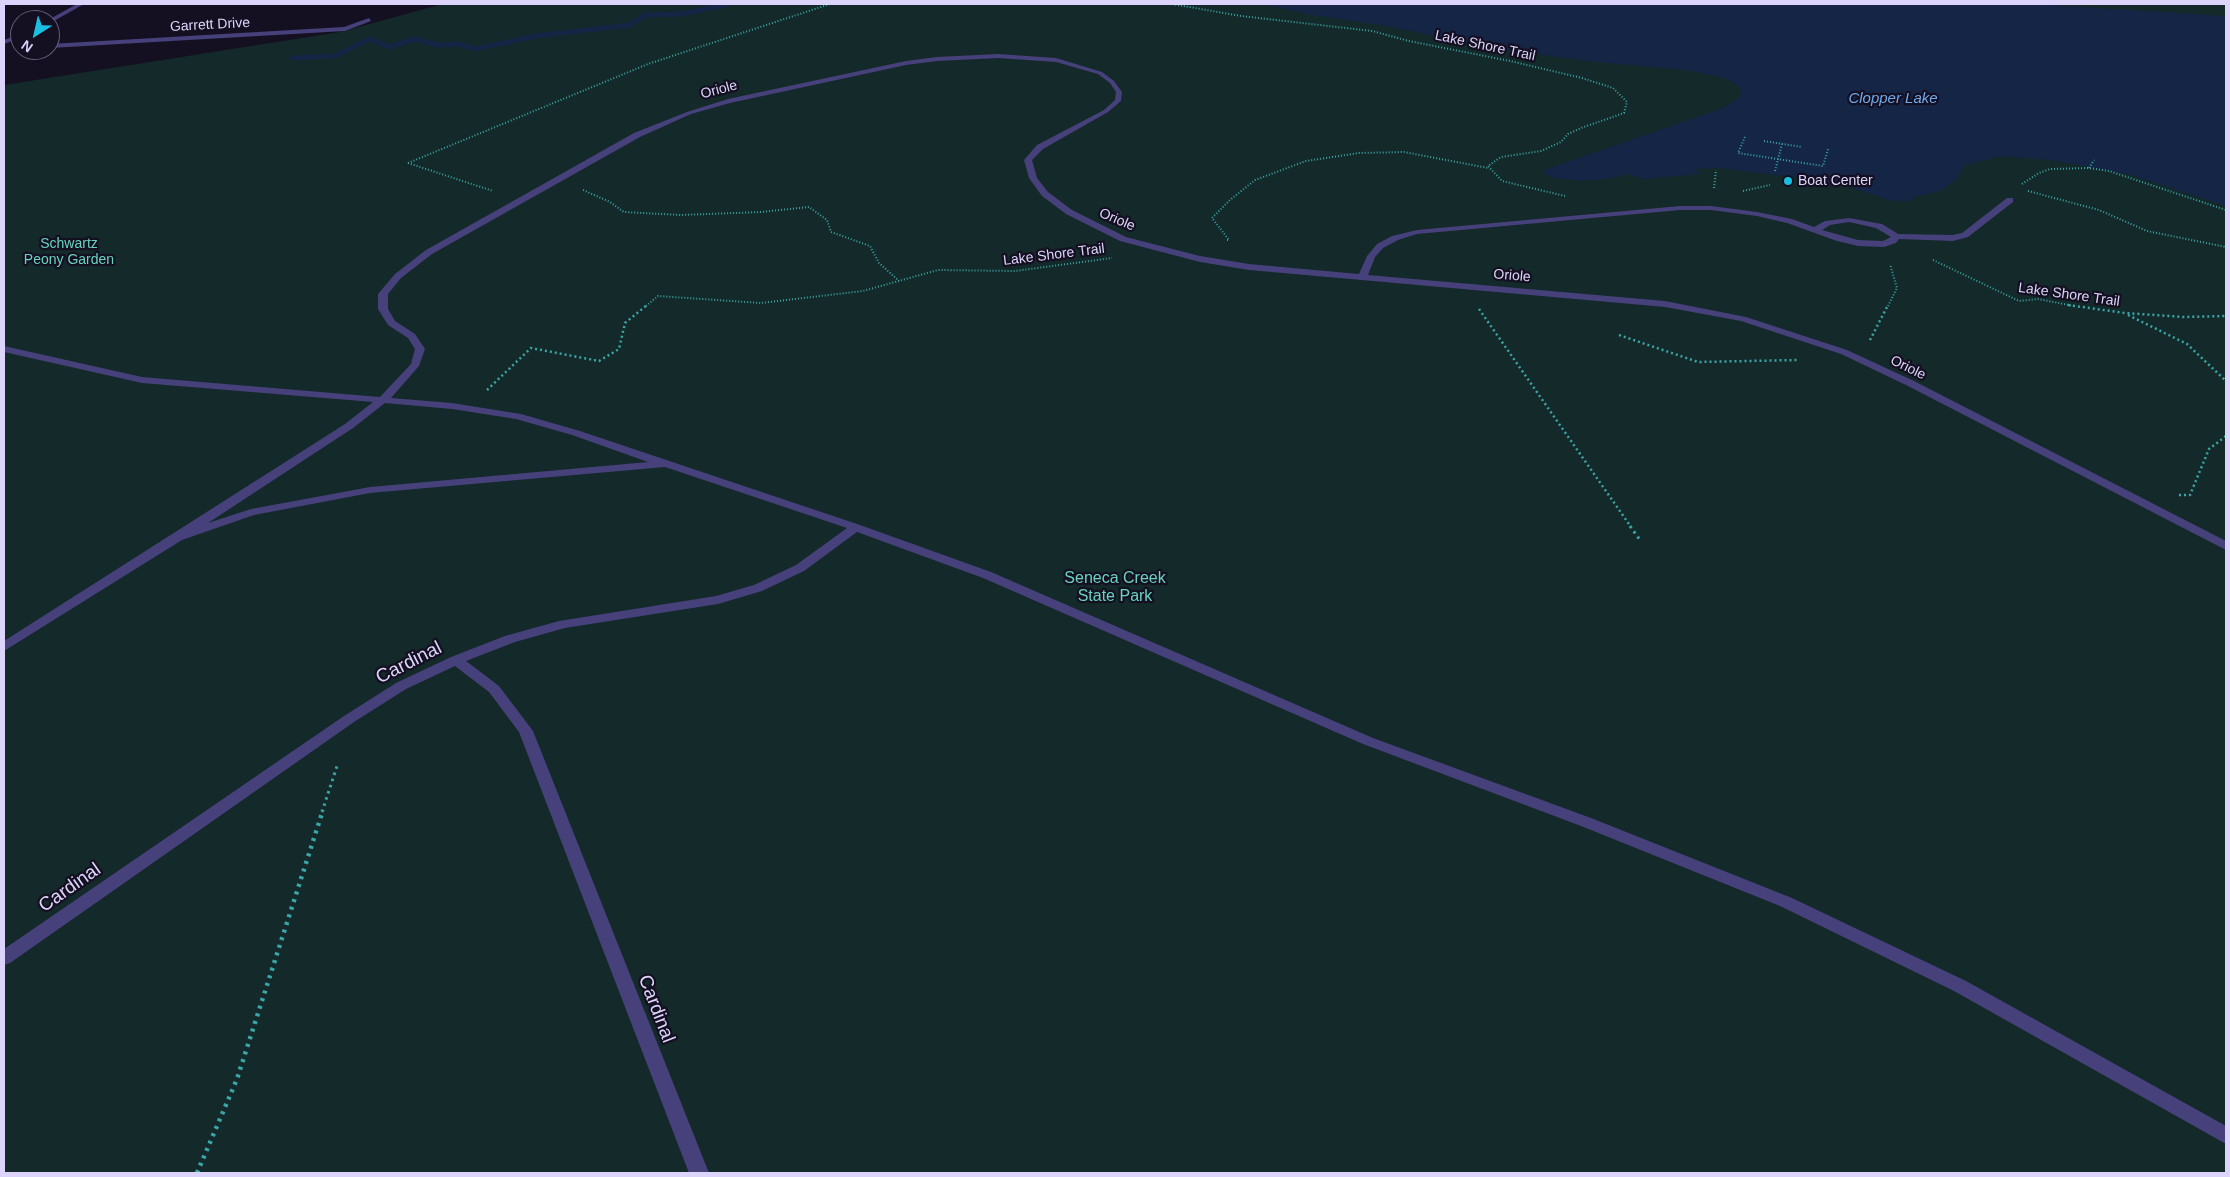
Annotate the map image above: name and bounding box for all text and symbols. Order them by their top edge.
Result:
north arrow [10,10,60,60]
street label: Garrett Drive [170,15,250,35]
street label: Lake Shore Trail [1433,27,1537,65]
text: N [18,37,36,56]
street label: Oriole [699,77,739,103]
water label: Clopper Lake [1848,90,1938,108]
place label: Boat Center [1798,173,1873,189]
marker: Boat Center [1782,175,1794,187]
street label: Oriole [1097,205,1137,235]
park label: Schwartz Peony Garden [24,236,114,268]
street label: Lake Shore Trail [1002,240,1106,270]
street label: Oriole [1493,266,1531,286]
street label: Lake Shore Trail [2017,280,2121,310]
street label: Oriole [1888,352,1928,384]
park label: Seneca Creek State Park [1064,569,1166,607]
street label: Cardinal [372,637,446,689]
street label: Cardinal [34,858,106,918]
street label: Cardinal [633,972,679,1046]

